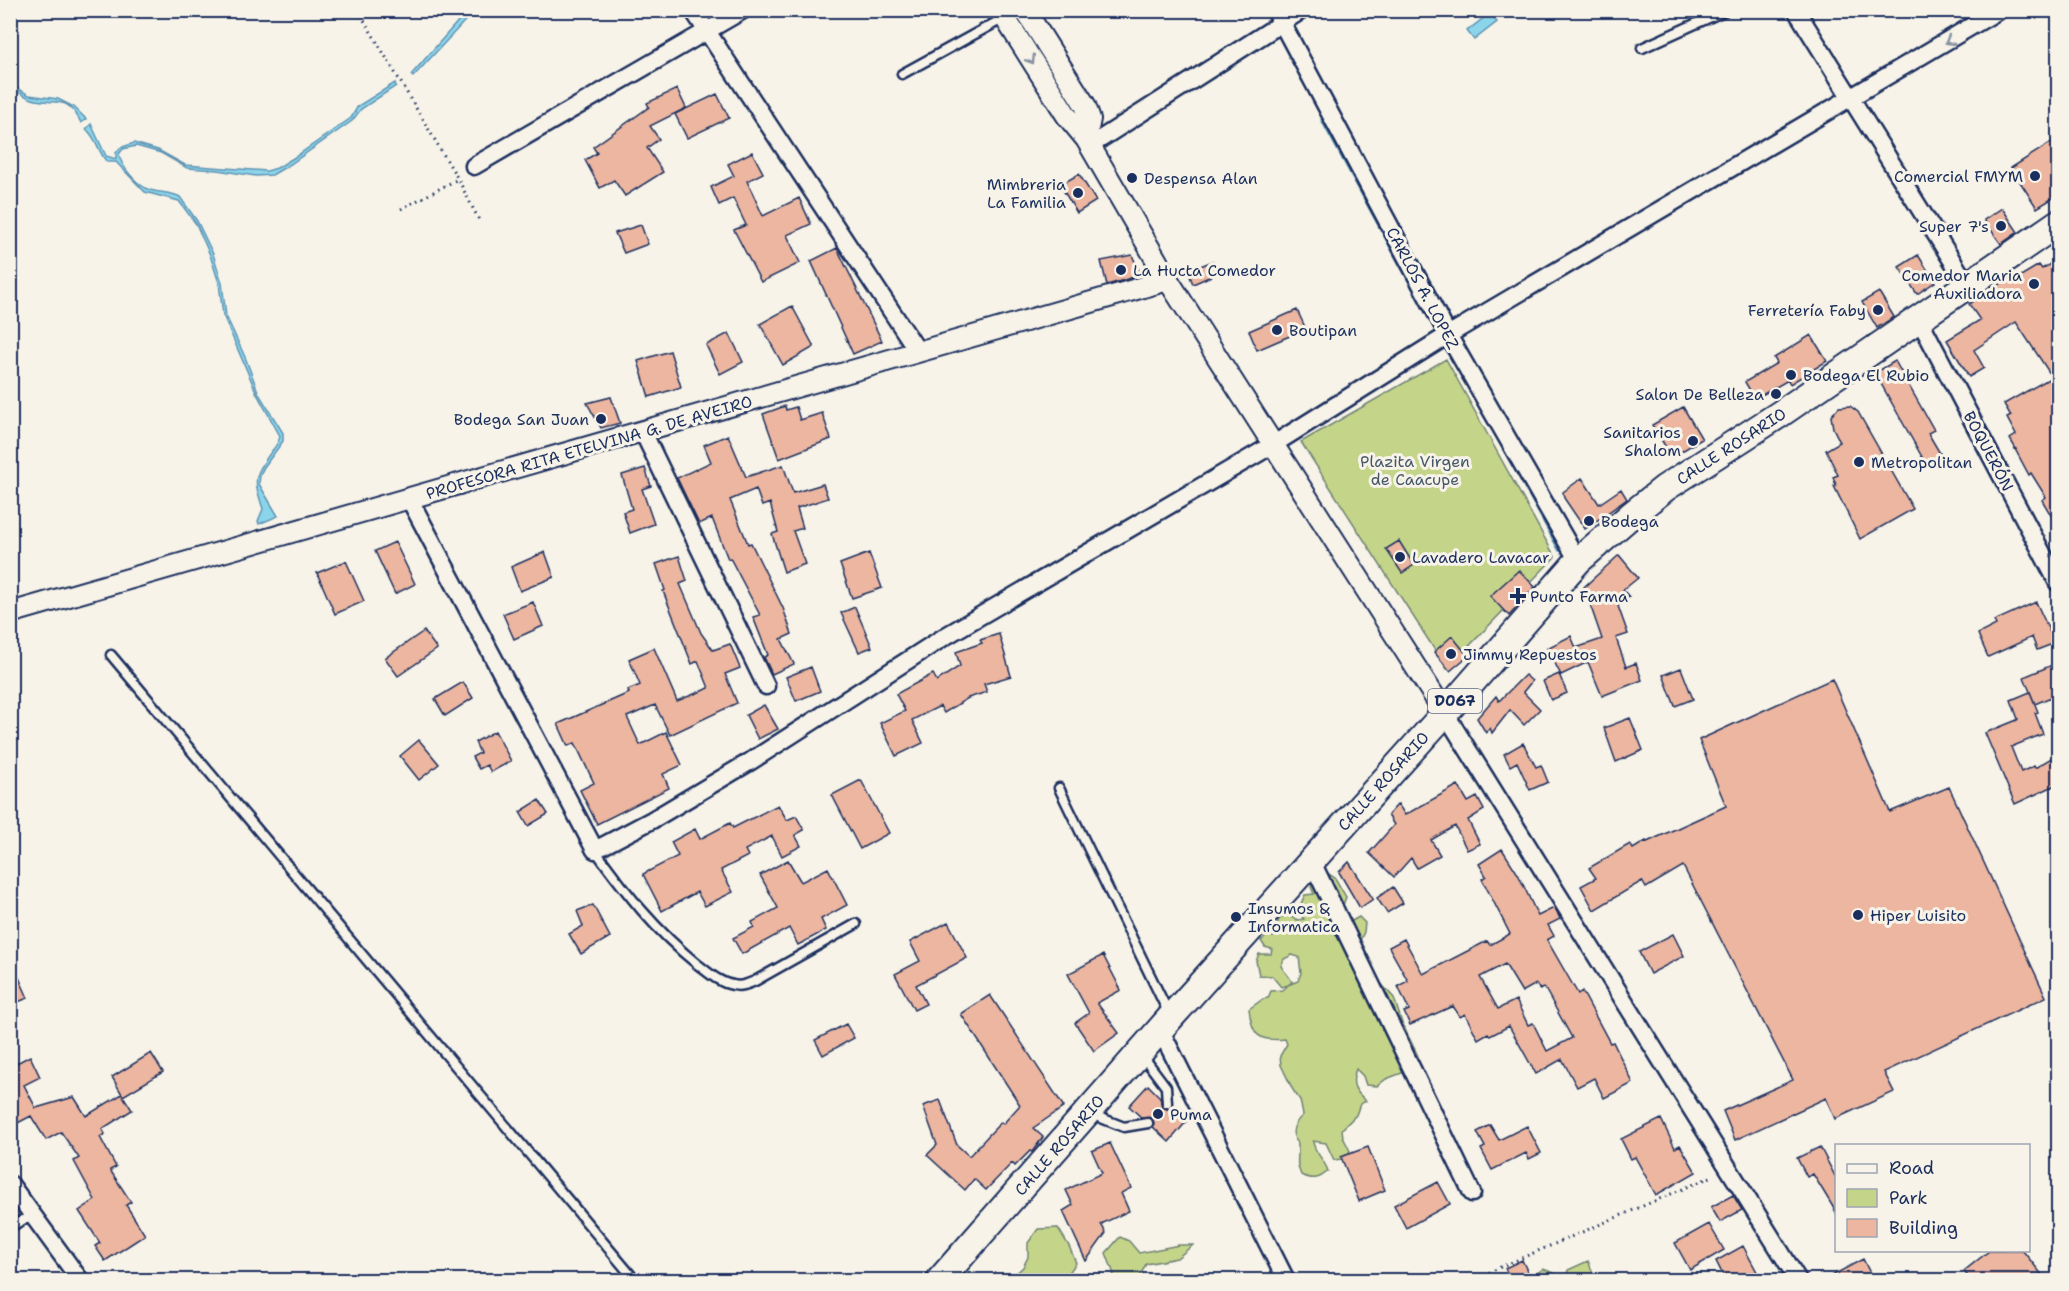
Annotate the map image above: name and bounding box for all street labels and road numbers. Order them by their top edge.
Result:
street label: CARLOS A. LOPEZ [1382,224,1464,353]
street label: PROFESORA RITA ETELVINA G. DE AVEIRO [424,391,755,504]
street label: CALLE ROSARIO [1672,403,1790,490]
street label: BOQUERÓN [1959,408,2018,495]
road number: D067 [1428,689,1482,713]
street label: CALLE ROSARIO [1333,727,1434,835]
street label: CALLE ROSARIO [1010,1091,1109,1200]

